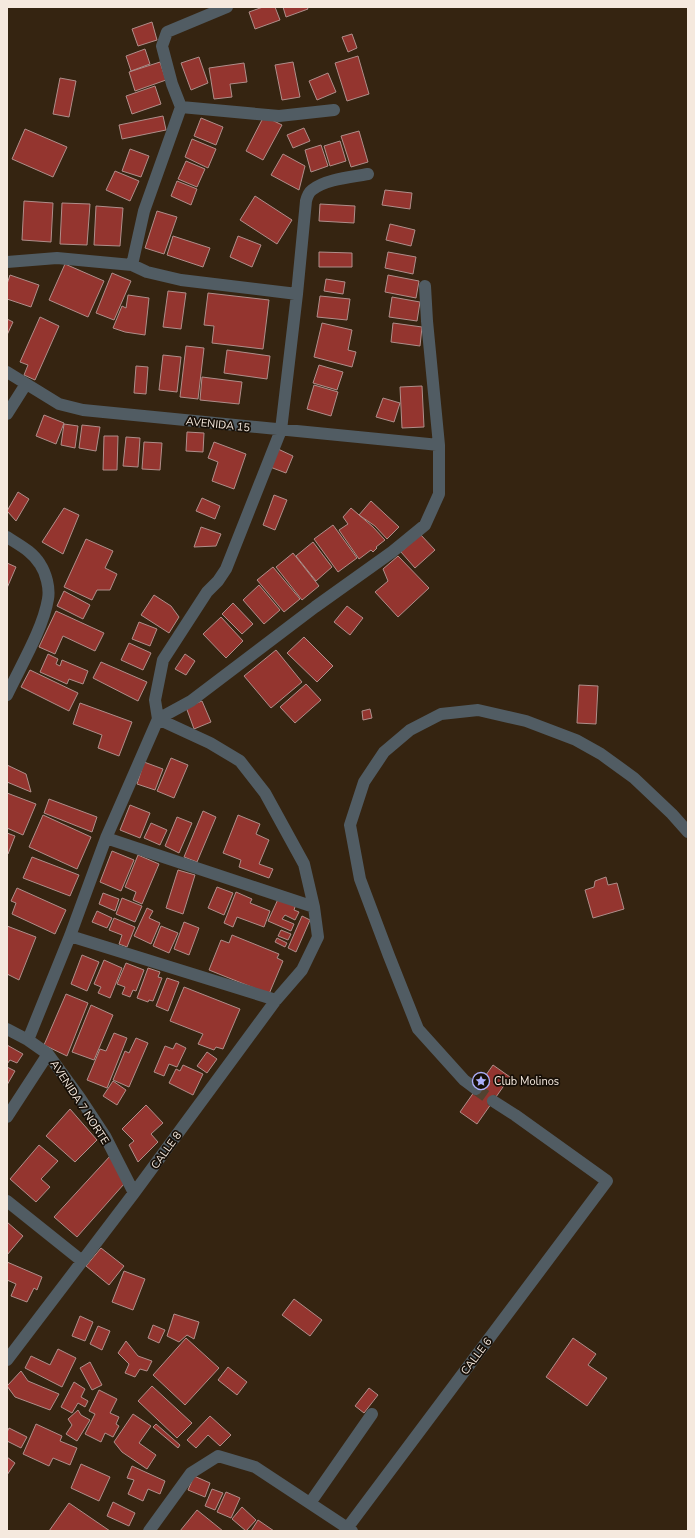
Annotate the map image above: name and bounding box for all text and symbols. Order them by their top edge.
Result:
street label: AVENIDA 15 [185,414,251,435]
street label: AVENIDA 7 NORTE [47,1057,112,1147]
place icon: Club Molinos [471,1071,491,1091]
place label: Club Molinos [494,1074,559,1089]
street label: CALLE 8 [148,1128,185,1172]
street label: CALLE 6 [457,1334,496,1378]

